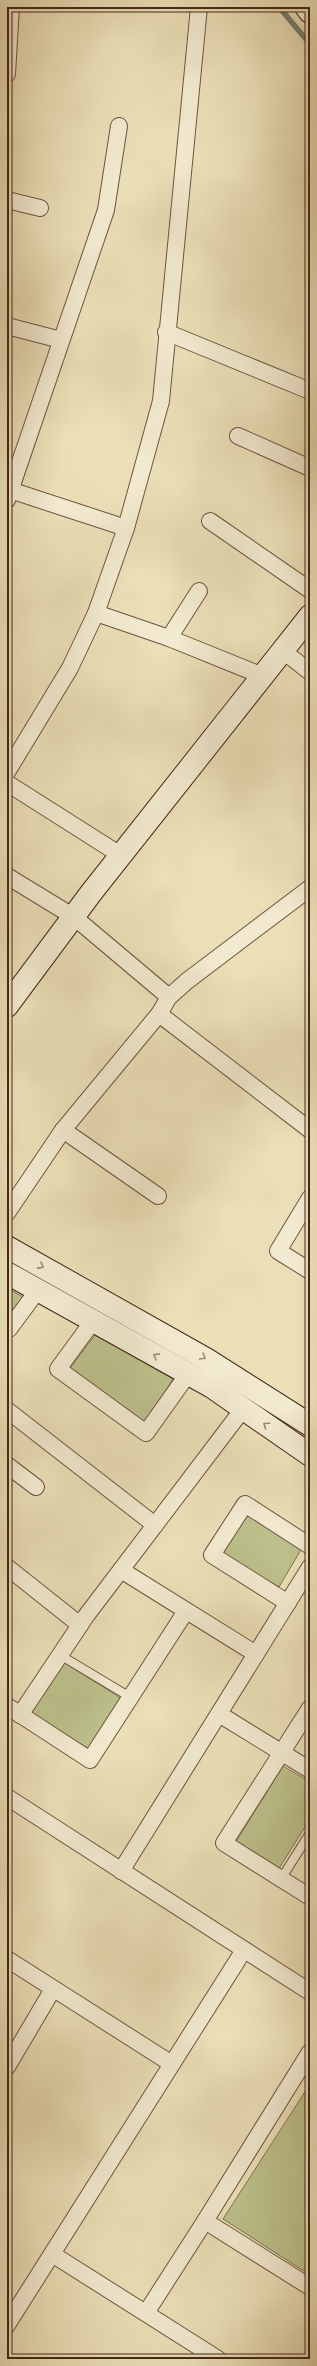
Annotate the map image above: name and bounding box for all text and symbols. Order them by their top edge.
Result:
one-way arrow [37,1261,44,1269]
one-way arrow [153,1353,161,1361]
one-way arrow [199,1353,206,1360]
one-way arrow [263,1422,270,1430]

